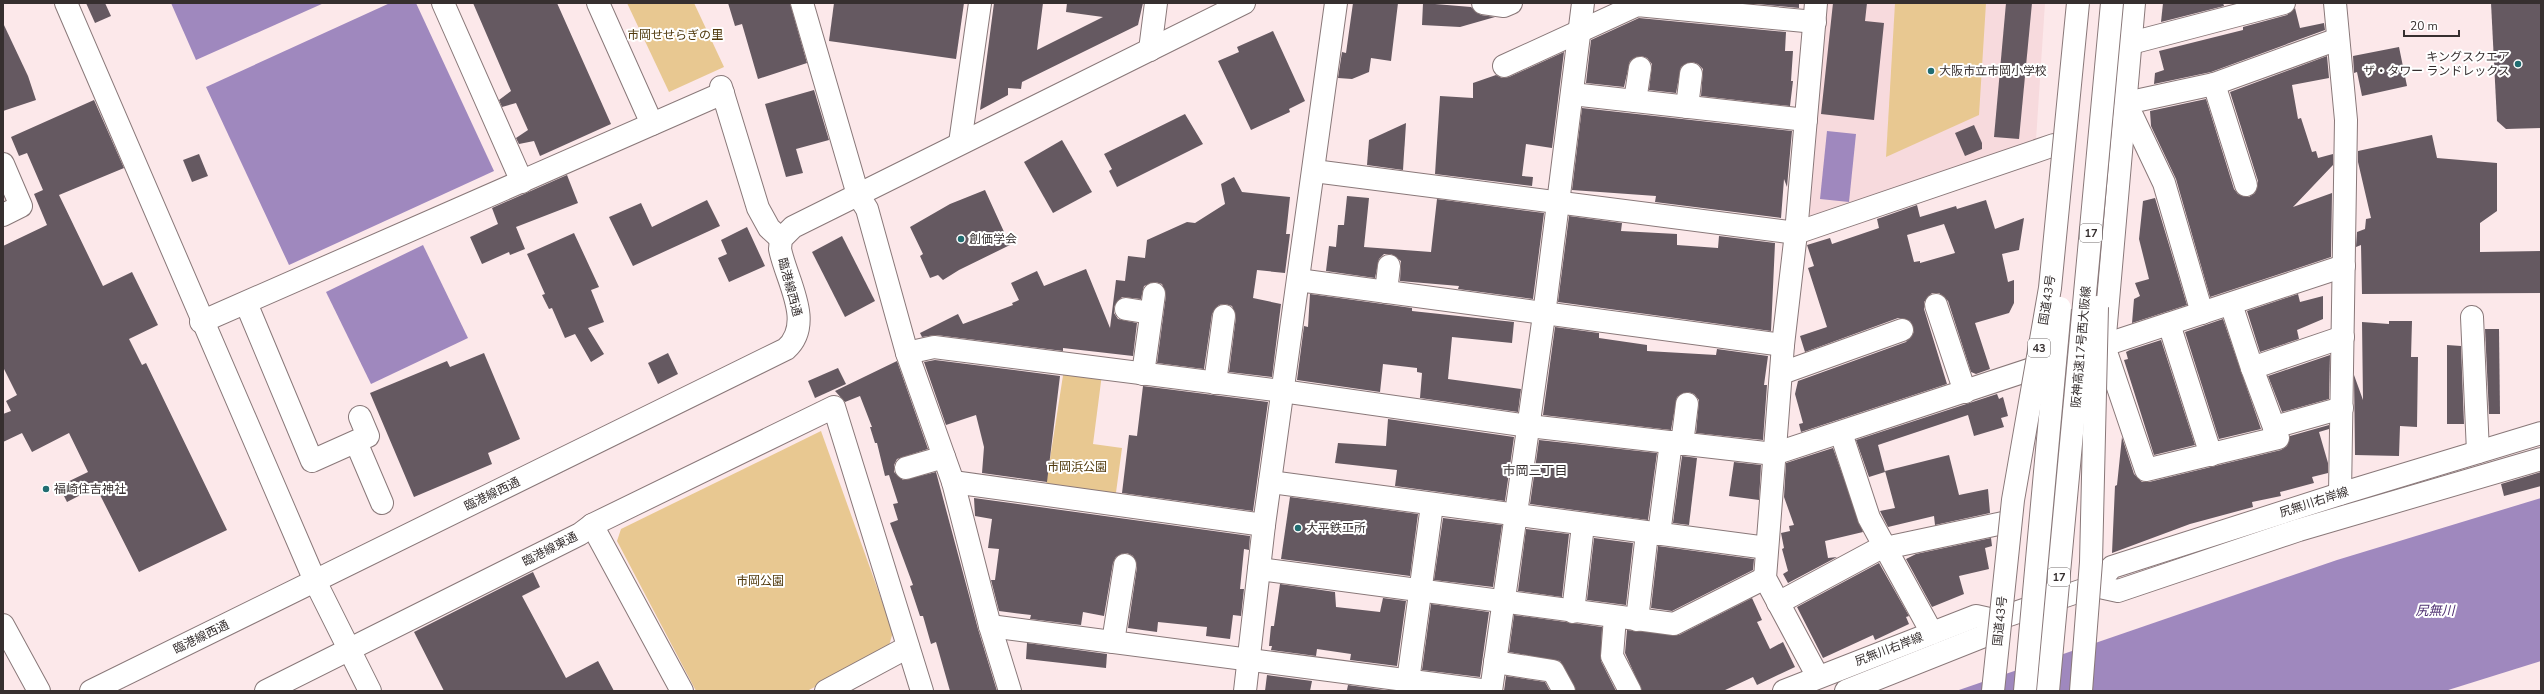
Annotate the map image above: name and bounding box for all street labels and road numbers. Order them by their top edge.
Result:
road number: 17 [2080,224,2102,242]
street label: 臨港線西通 [775,256,805,318]
street label: 国道43号 [2035,274,2059,326]
street label: 阪神高速17号西大阪線 [2068,285,2094,409]
road number: 43 [2028,339,2050,357]
street label: 臨港線西通 [462,474,522,514]
street label: 尻無川右岸線 [2277,483,2351,521]
street label: 臨港線東通 [520,528,580,570]
road number: 17 [2048,568,2070,586]
street label: 国道43号 [1989,595,2011,647]
street label: 臨港線西通 [171,617,231,657]
street label: 尻無川右岸線 [1853,629,1925,669]

